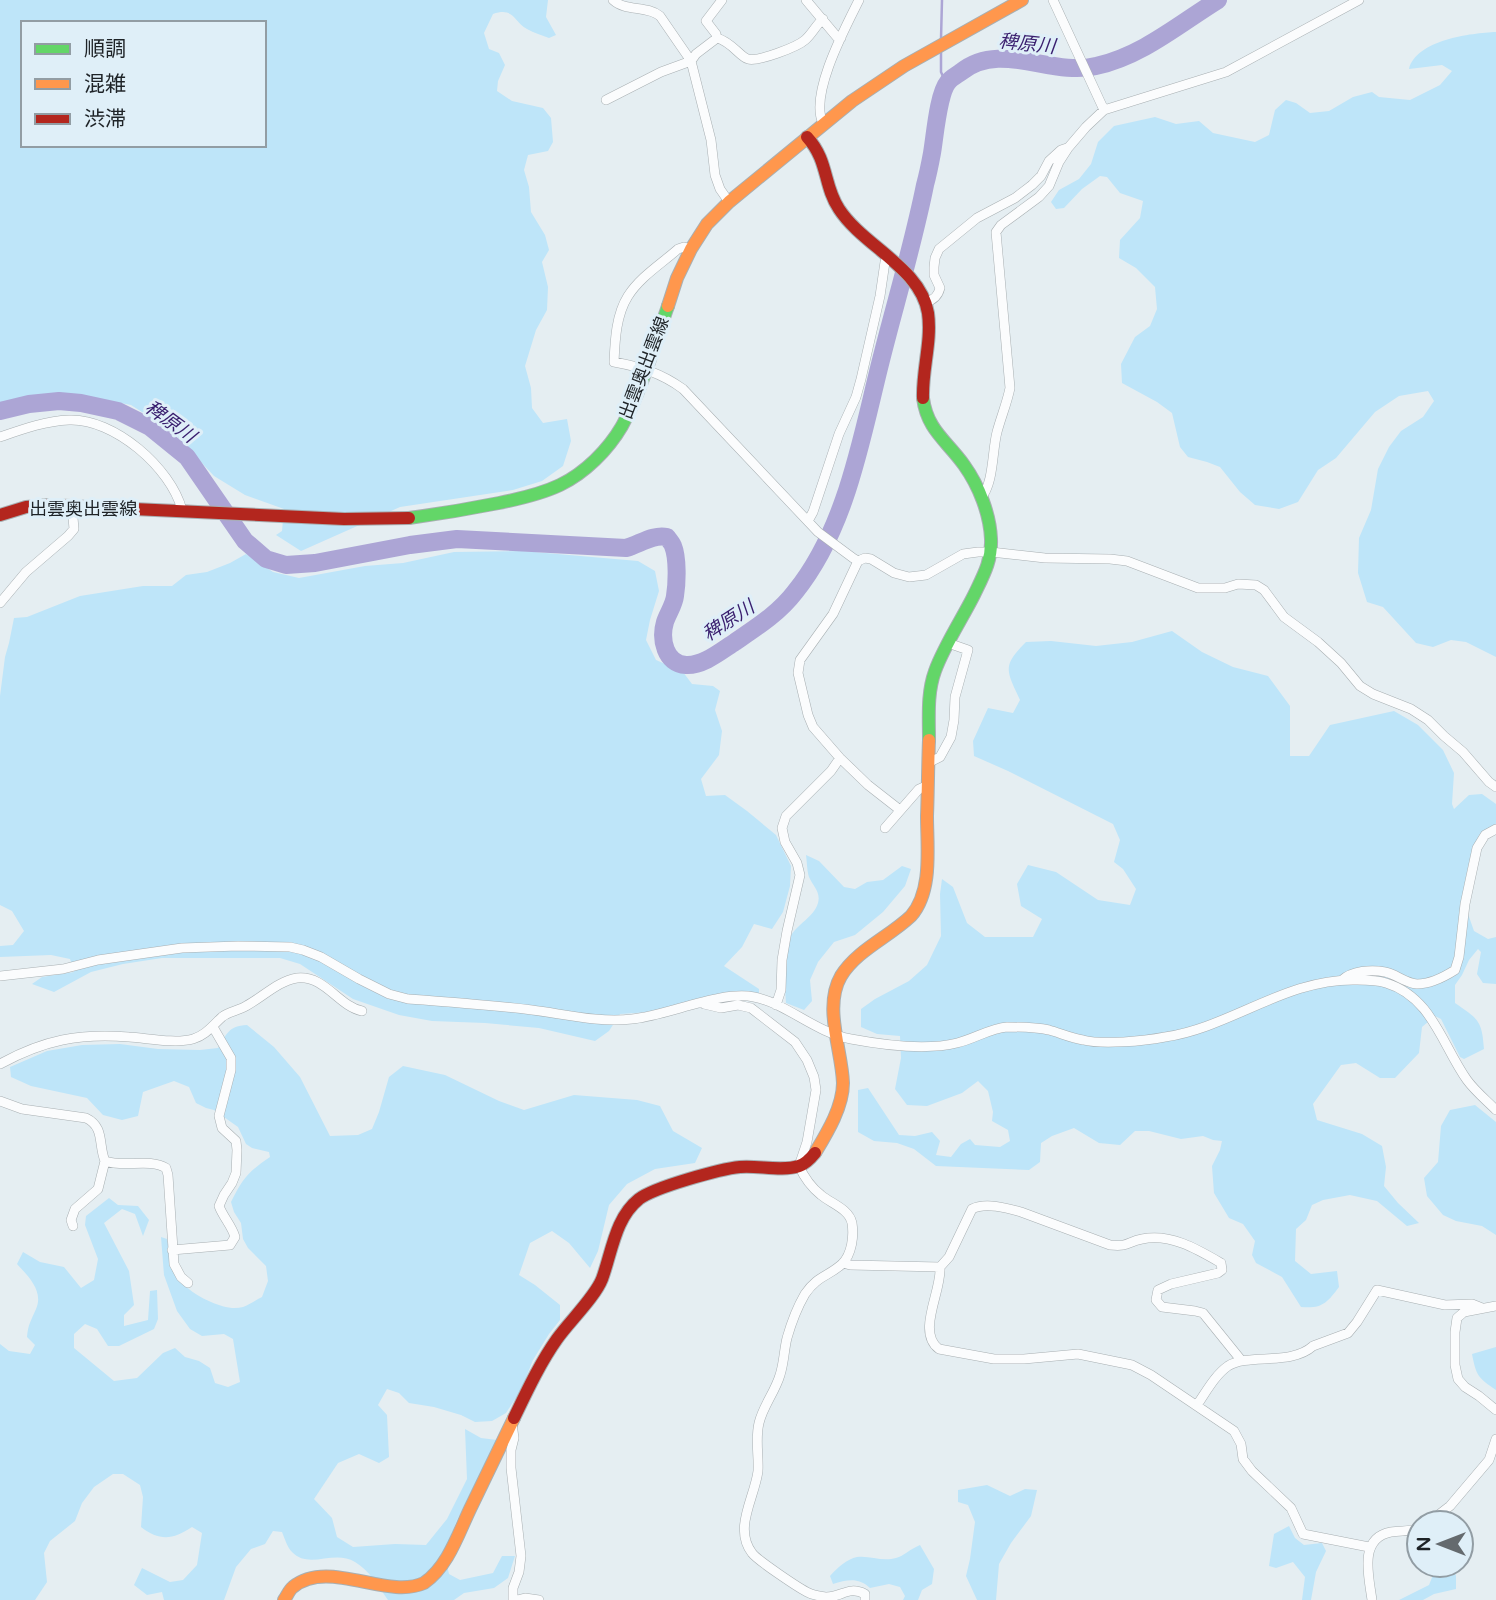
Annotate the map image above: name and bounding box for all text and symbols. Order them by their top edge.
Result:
legend [21,21,266,147]
water label: 稗原川 [997,30,1058,58]
text: 順調 [84,37,126,62]
text: 混雑 [84,72,126,97]
text: 渋滞 [84,107,126,132]
street label: 出雲奥出雲線 [614,314,674,422]
water label: 稗原川 [141,396,202,449]
street label: 出雲奥出雲線 [29,498,137,520]
water label: 稗原川 [699,595,760,646]
north arrow [1405,1509,1475,1579]
text: N [1413,1536,1435,1552]

